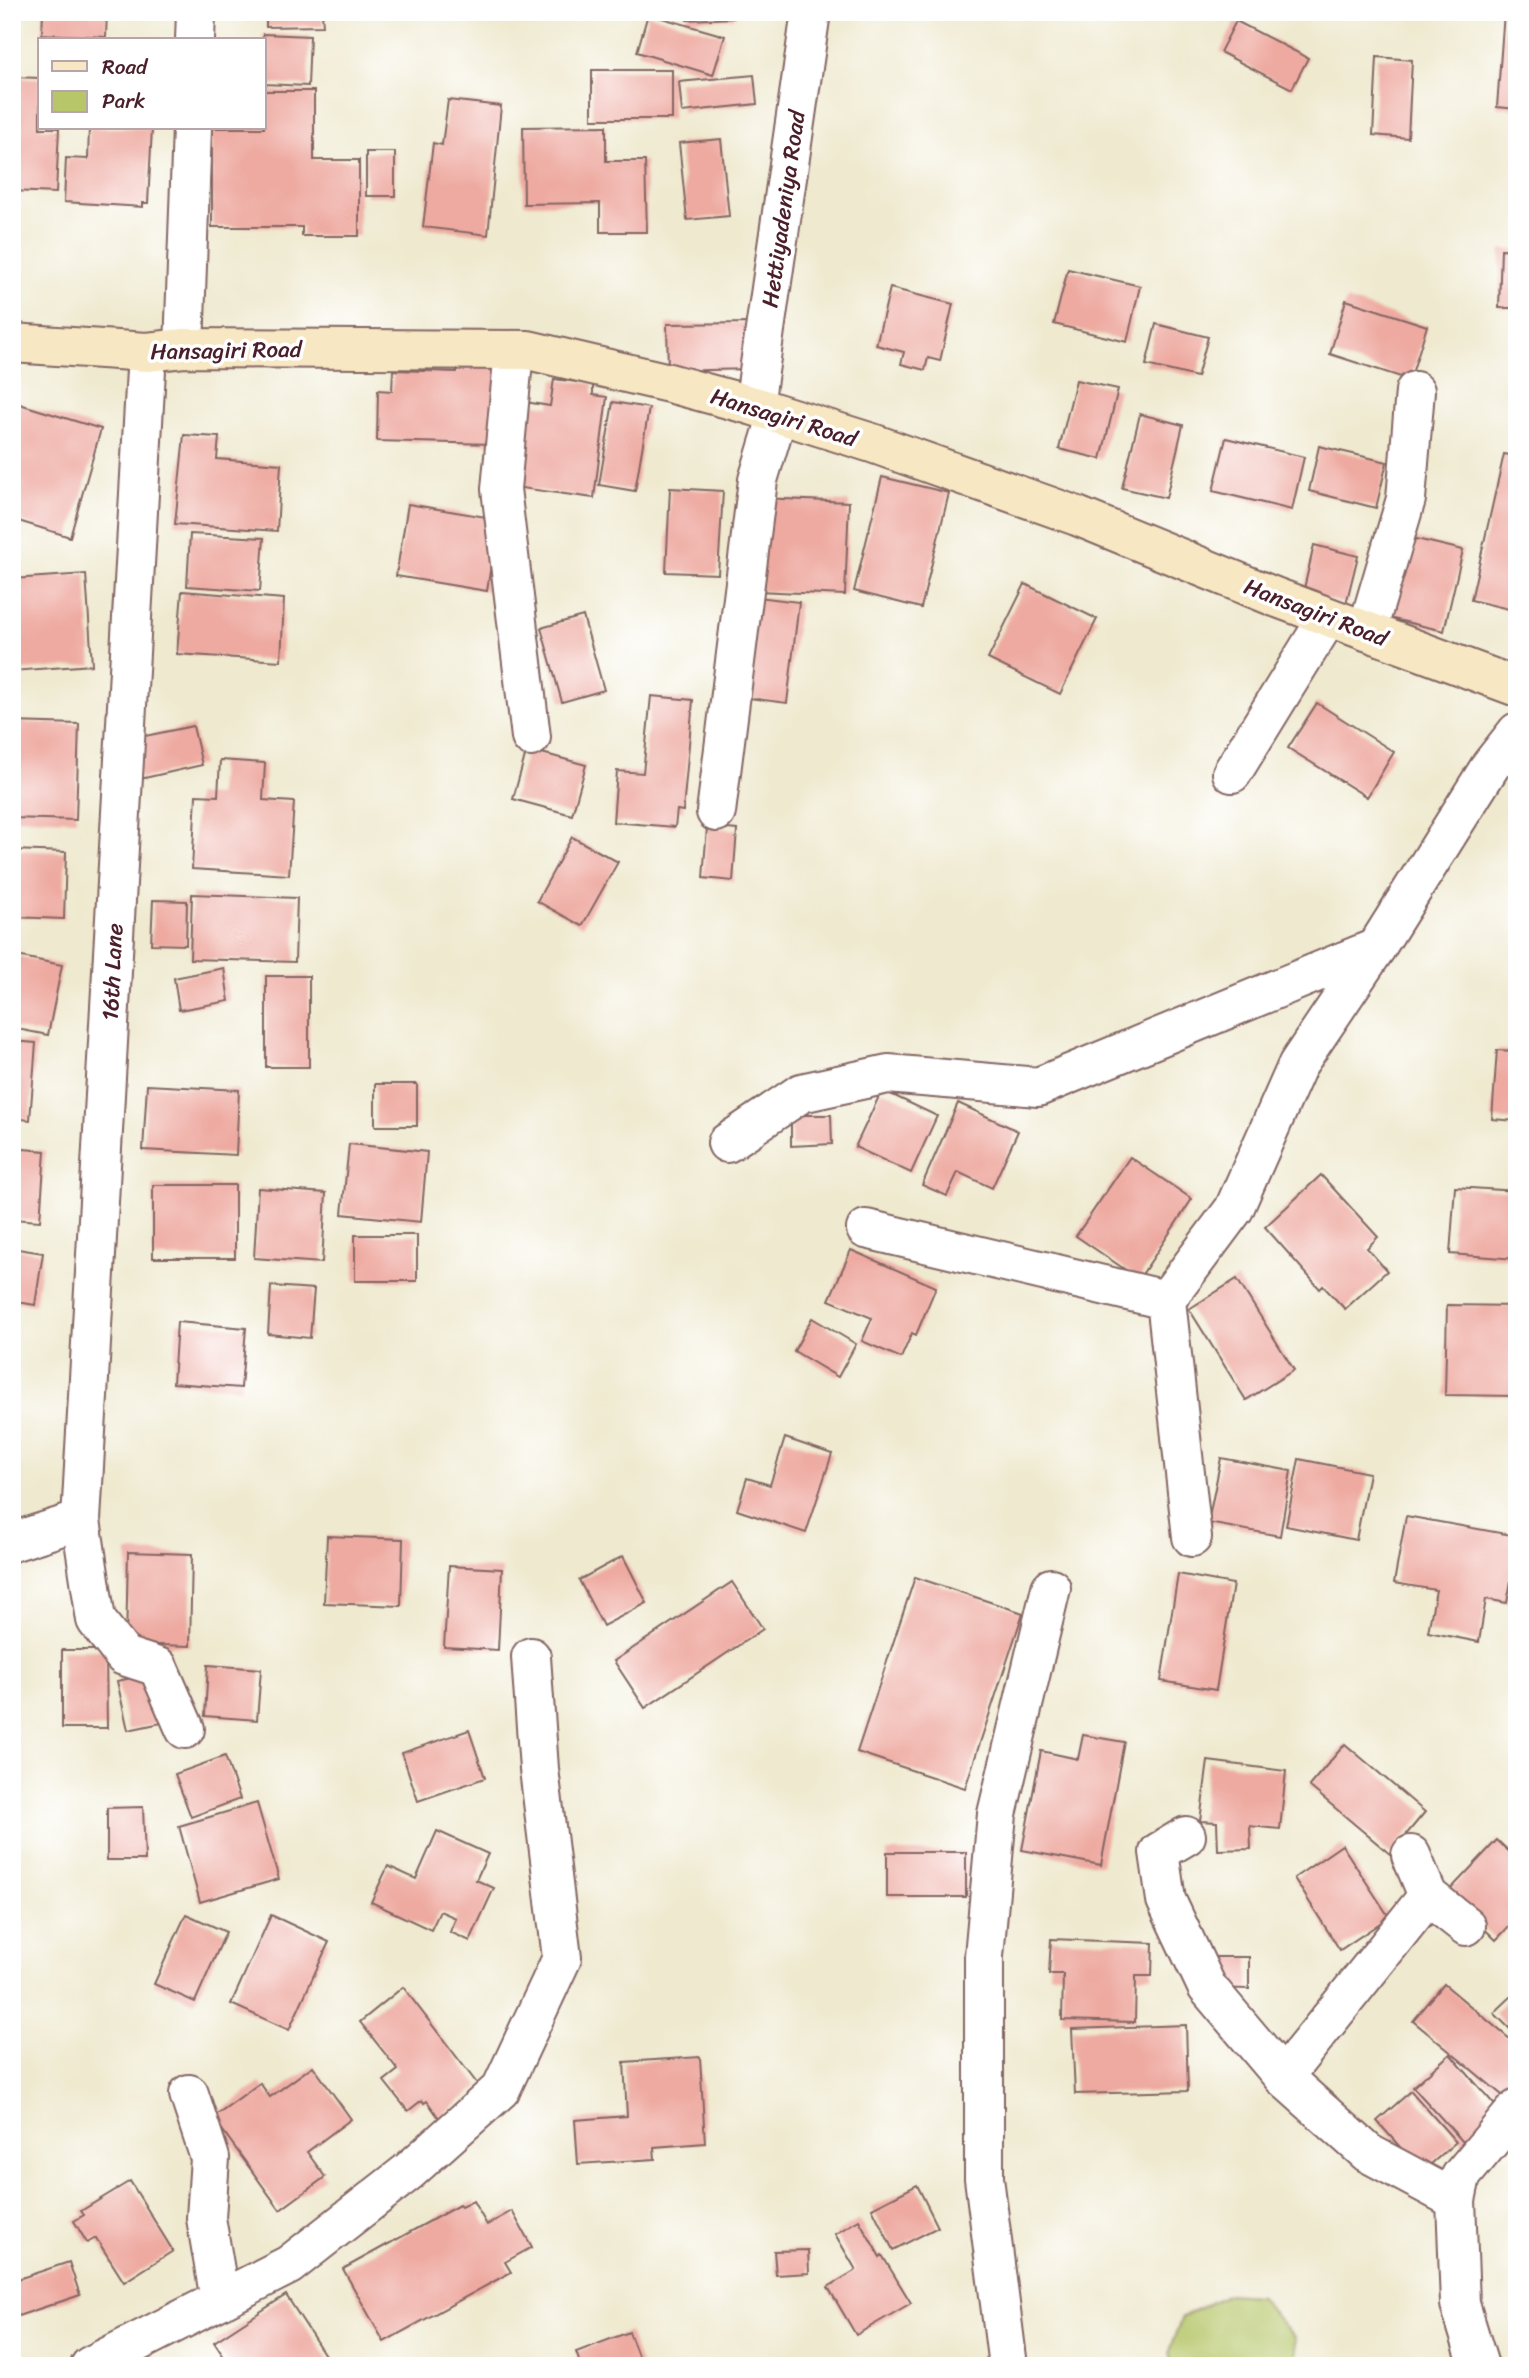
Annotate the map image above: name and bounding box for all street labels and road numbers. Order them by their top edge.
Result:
street label: Hettiyadeniya Road [749,106,818,310]
street label: Hansagiri Road [150,329,304,372]
street label: Hansagiri Road [705,376,864,460]
street label: Hansagiri Road [1238,566,1396,659]
street label: 16th Lane [89,922,136,1022]

